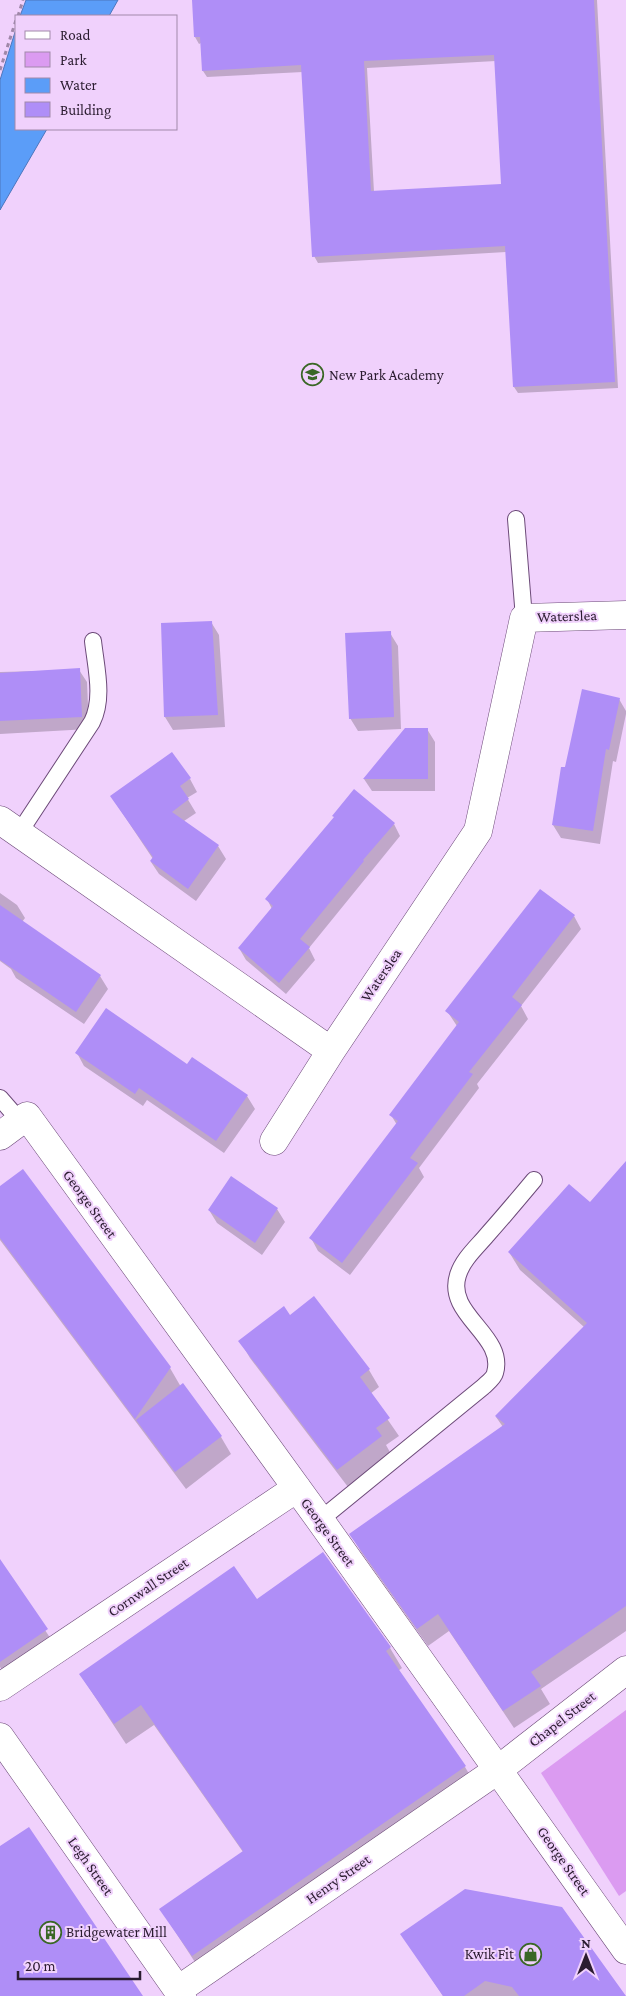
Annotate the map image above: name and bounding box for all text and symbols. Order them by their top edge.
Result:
legend [15,15,178,130]
text: Road [60,27,91,43]
text: Park [60,52,87,68]
text: Water [60,77,97,93]
text: Building [60,102,111,119]
school or university icon: New Park Academy [301,363,325,387]
place label: New Park Academy [329,367,444,384]
street label: Waterslea [537,607,597,625]
street label: Waterslea [358,946,404,1004]
street label: George Street [59,1167,121,1243]
street label: George Street [297,1495,359,1571]
street label: Cornwall Street [105,1554,192,1620]
street label: Chapel Street [525,1687,600,1751]
street label: George Street [534,1824,594,1900]
street label: Legh Street [64,1834,117,1900]
street label: Henry Street [303,1850,375,1908]
building icon: Bridgewater Mill [38,1920,62,1944]
place label: Bridgewater Mill [66,1924,167,1941]
north arrow [561,1931,611,1981]
text: N [581,1935,591,1951]
shop icon: Kwik Fit [518,1942,542,1966]
place label: Kwik Fit [465,1946,515,1962]
scale bar [18,1948,140,1980]
text: 20 m [25,1958,56,1974]

